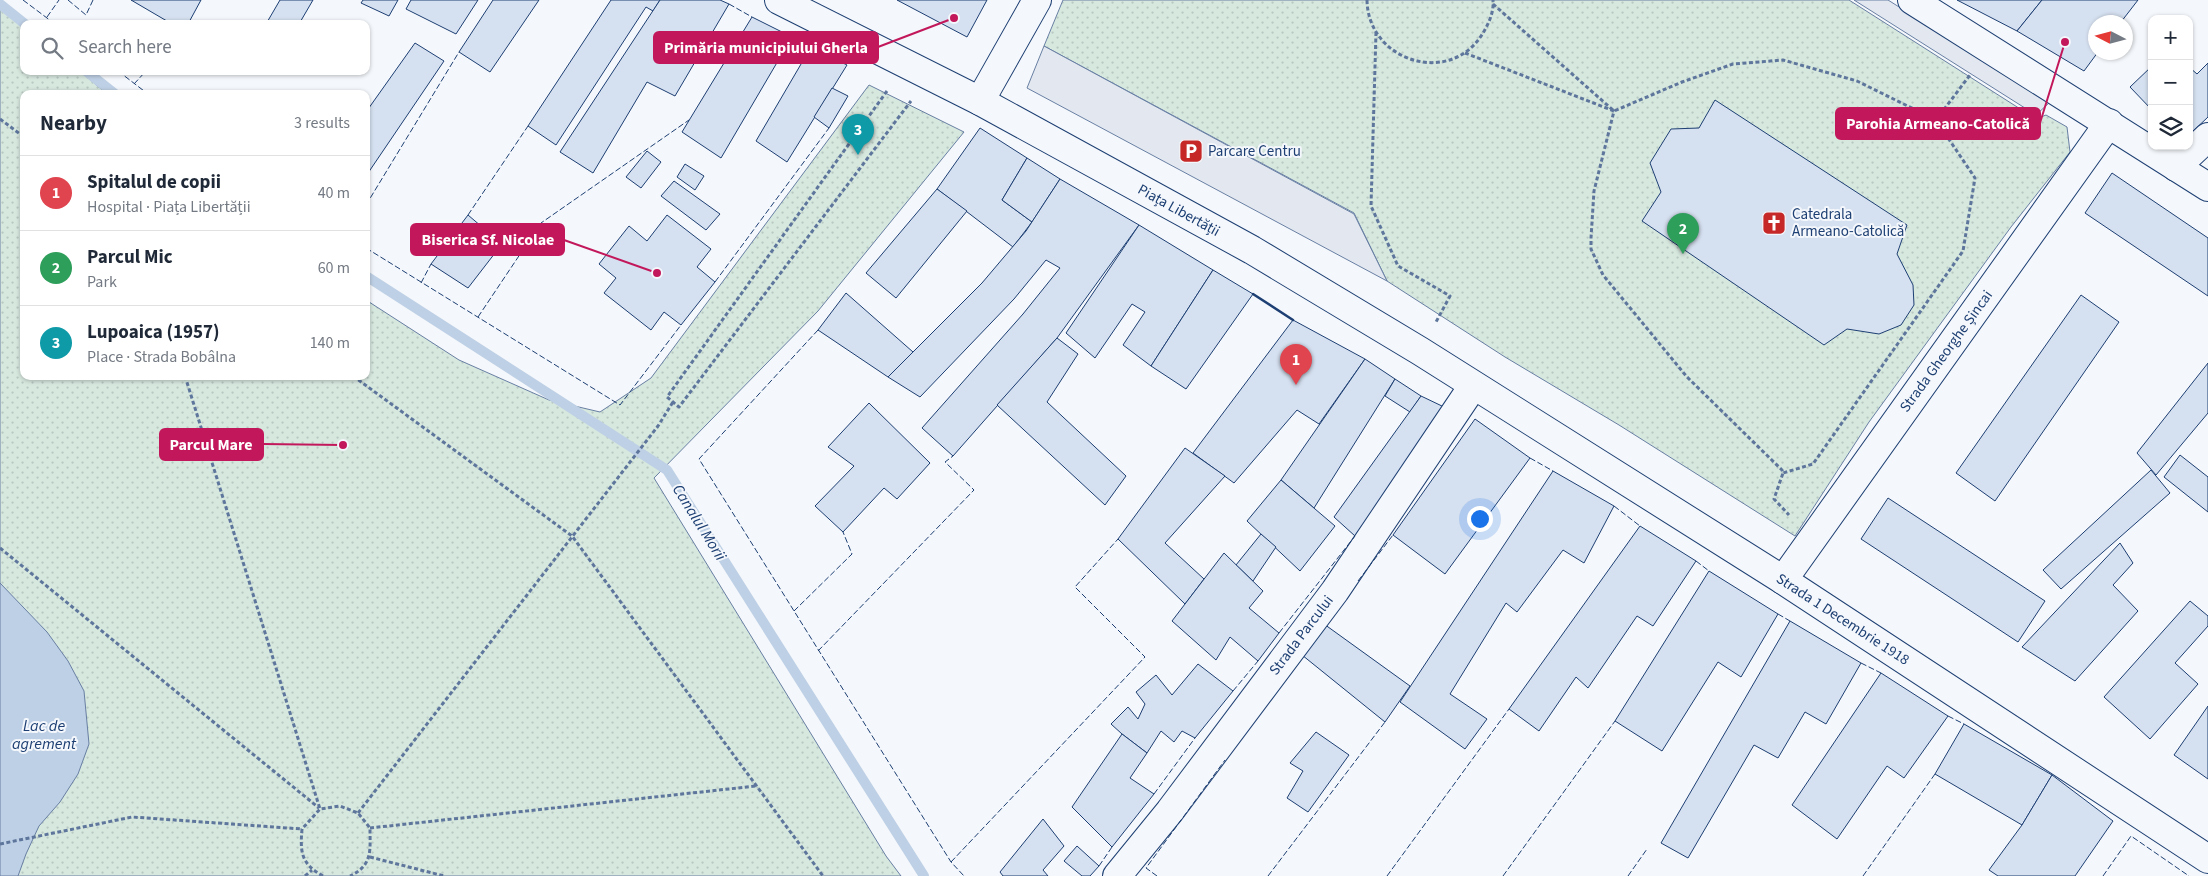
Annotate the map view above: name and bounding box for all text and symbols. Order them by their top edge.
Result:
north arrow [2088,15,2133,60]
map controls [2148,15,2193,150]
button: + [2148,15,2193,60]
search box [20,20,370,75]
callout: Primăria municipiului Gherla [654,32,878,63]
icon: search [38,34,66,62]
text: Search here [78,34,172,61]
text: Primăria municipiului Gherla [664,37,868,59]
button: − [2148,60,2193,105]
button: layers [2148,105,2193,150]
text: Nearby [40,108,107,138]
callout: Parohia Armeano-Catolică [1836,108,2040,139]
text: 3 results [294,112,350,134]
text: Parohia Armeano-Catolică [1846,113,2030,135]
pin: 3 [842,114,874,155]
parking icon: Parcare Centru [1178,138,1204,164]
place label: Parcare Centru [1208,141,1301,162]
text: Spitalul de copii [87,169,221,196]
street label: Piața Libertății [1134,179,1224,242]
text: 1 [52,182,60,204]
text: 40 m [318,182,350,204]
text: Hospital · Piața Libertății [87,196,251,218]
place label: Catedrala Armeano-Catolică [1792,204,1904,242]
church icon: Catedrala Armeano-Catolică [1761,210,1787,236]
pin: 2 [1667,213,1699,254]
callout: Biserica Sf. Nicolae [411,224,564,255]
text: Biserica Sf. Nicolae [422,229,554,251]
text: Parcul Mic [87,244,173,271]
text: 2 [52,257,60,279]
text: 60 m [318,257,350,279]
text: Park [87,271,117,293]
street label: Strada Gheorghe Șincai [1895,286,1998,417]
text: Lupoaica (1957) [87,319,220,346]
text: 3 [52,332,60,354]
text: 140 m [310,332,350,354]
pin: 1 [1280,344,1312,385]
text: Place · Strada Bobâlna [87,346,236,368]
callout: Parcul Mare [160,429,263,460]
text: Parcul Mare [169,434,253,456]
water label: Canalul Morii [667,480,731,565]
your location [1467,506,1493,532]
street label: Strada 1 Decembrie 1918 [1772,568,1913,670]
street label: Strada Parcului [1264,591,1338,680]
water label: Lac de agrement [12,715,77,755]

